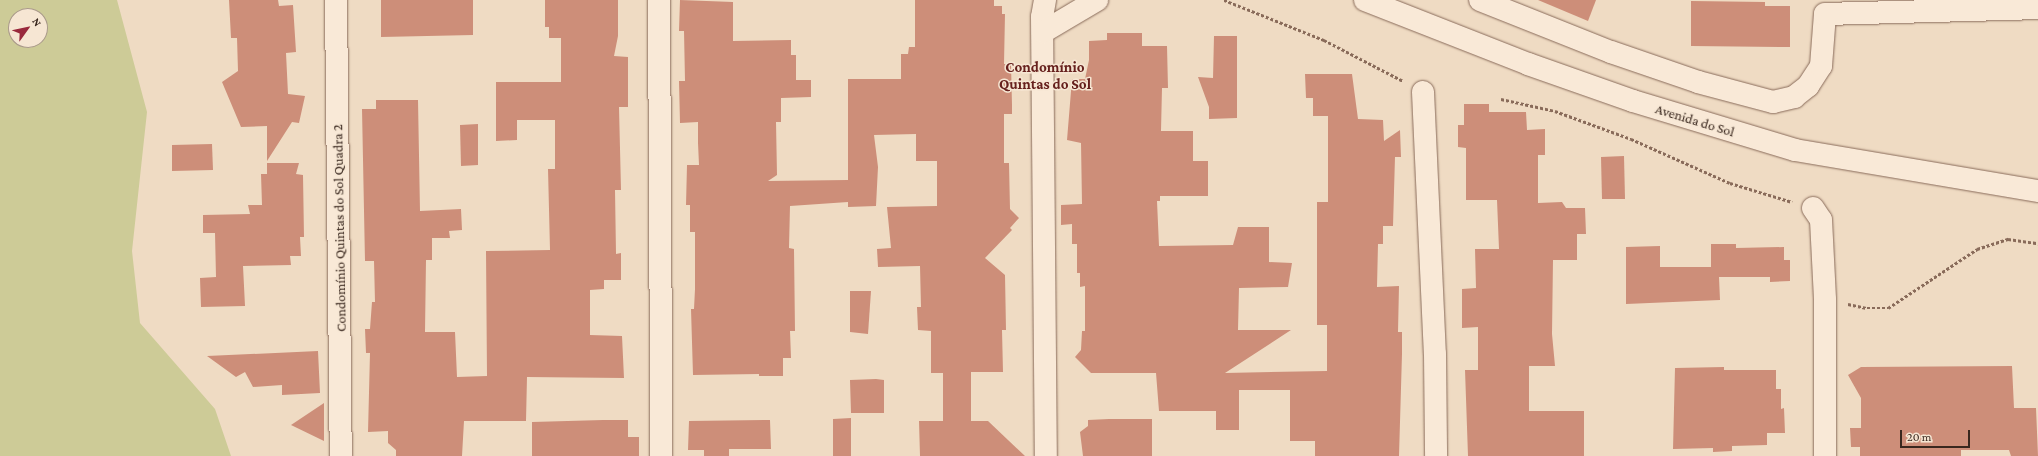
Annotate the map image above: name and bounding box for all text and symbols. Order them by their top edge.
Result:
north arrow [8,8,48,48]
text: N [30,16,44,28]
district label: Condomínio Quintas do Sol [999,58,1091,93]
street label: Avenida do Sol [1653,100,1737,140]
street label: Condomínio Quintas do Sol Quadra 2 [329,124,349,332]
scale bar [1902,422,1972,448]
text: 20 m [1907,430,1931,444]

